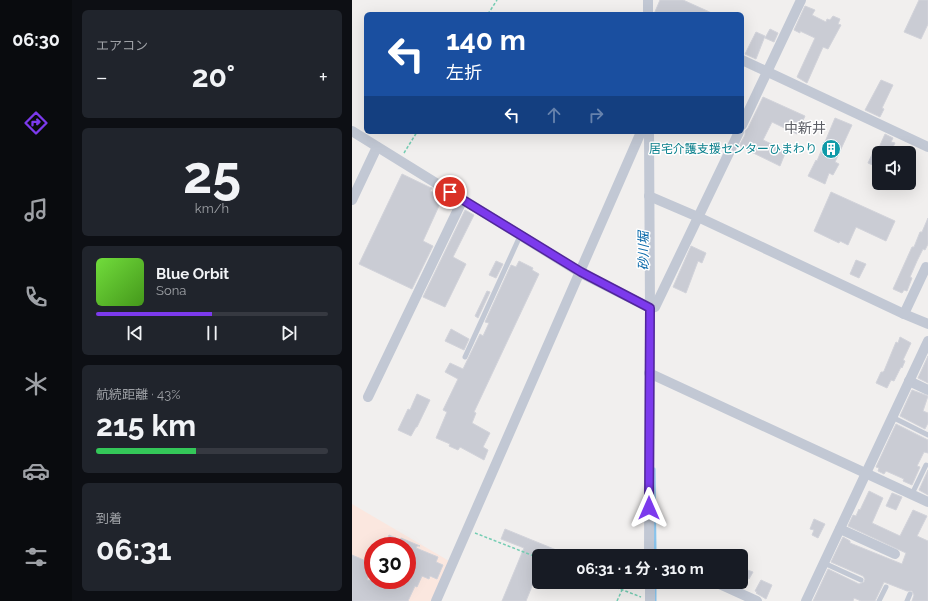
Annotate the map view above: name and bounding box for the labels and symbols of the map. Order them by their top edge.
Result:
district label: 中新井 [784,120,826,136]
building icon: 居宅介護支援センターひまわり [820,138,842,160]
place label: 居宅介護支援センターひまわり [649,142,817,156]
pin [433,175,467,209]
water label: 砂川堀 [636,230,651,271]
position arrow [628,487,670,529]
speed limit sign: 30 [364,537,416,589]

